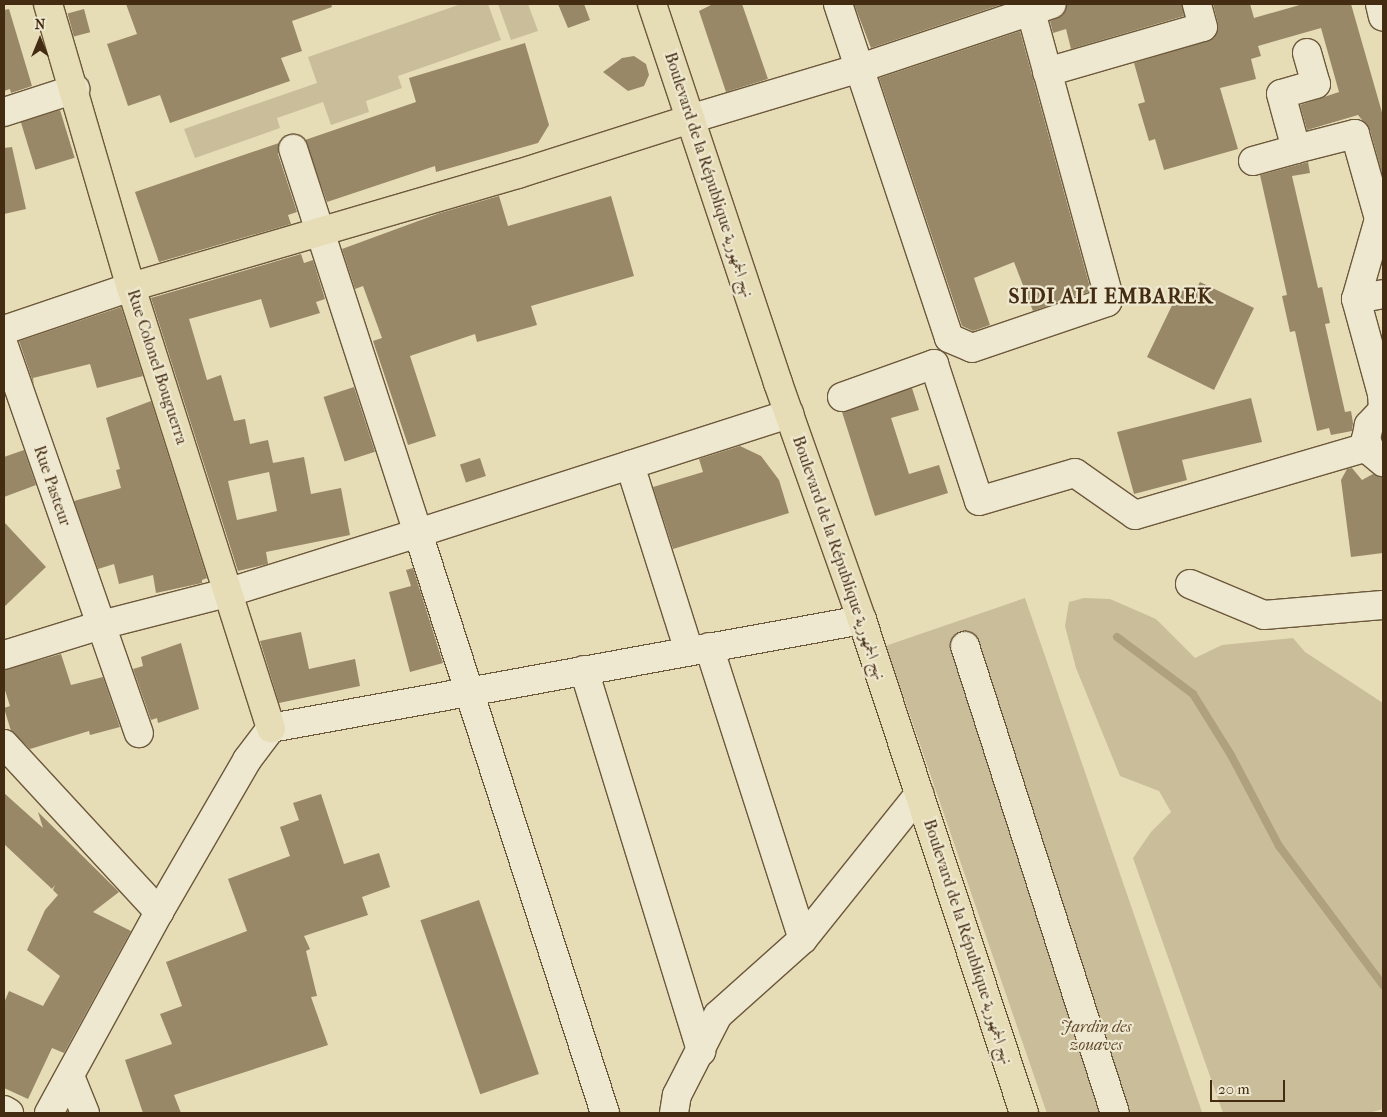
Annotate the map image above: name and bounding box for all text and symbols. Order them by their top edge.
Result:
north arrow [15,15,65,65]
text: N [35,16,45,33]
street label: Boulevard de la République نهج الجمهورية [660,50,758,300]
district label: SIDI ALI EMBAREK [1006,283,1216,309]
street label: Rue Colonel Bouguerra [123,287,191,447]
street label: Boulevard de la République نهج الجمهورية [788,433,890,683]
street label: Rue Pasteur [29,443,75,529]
street label: Boulevard de la République نهج الجمهورية [919,817,1017,1067]
park label: Jardin des zouaves [1061,1017,1131,1055]
scale bar [1212,1070,1287,1102]
text: 20 m [1218,1080,1250,1098]

